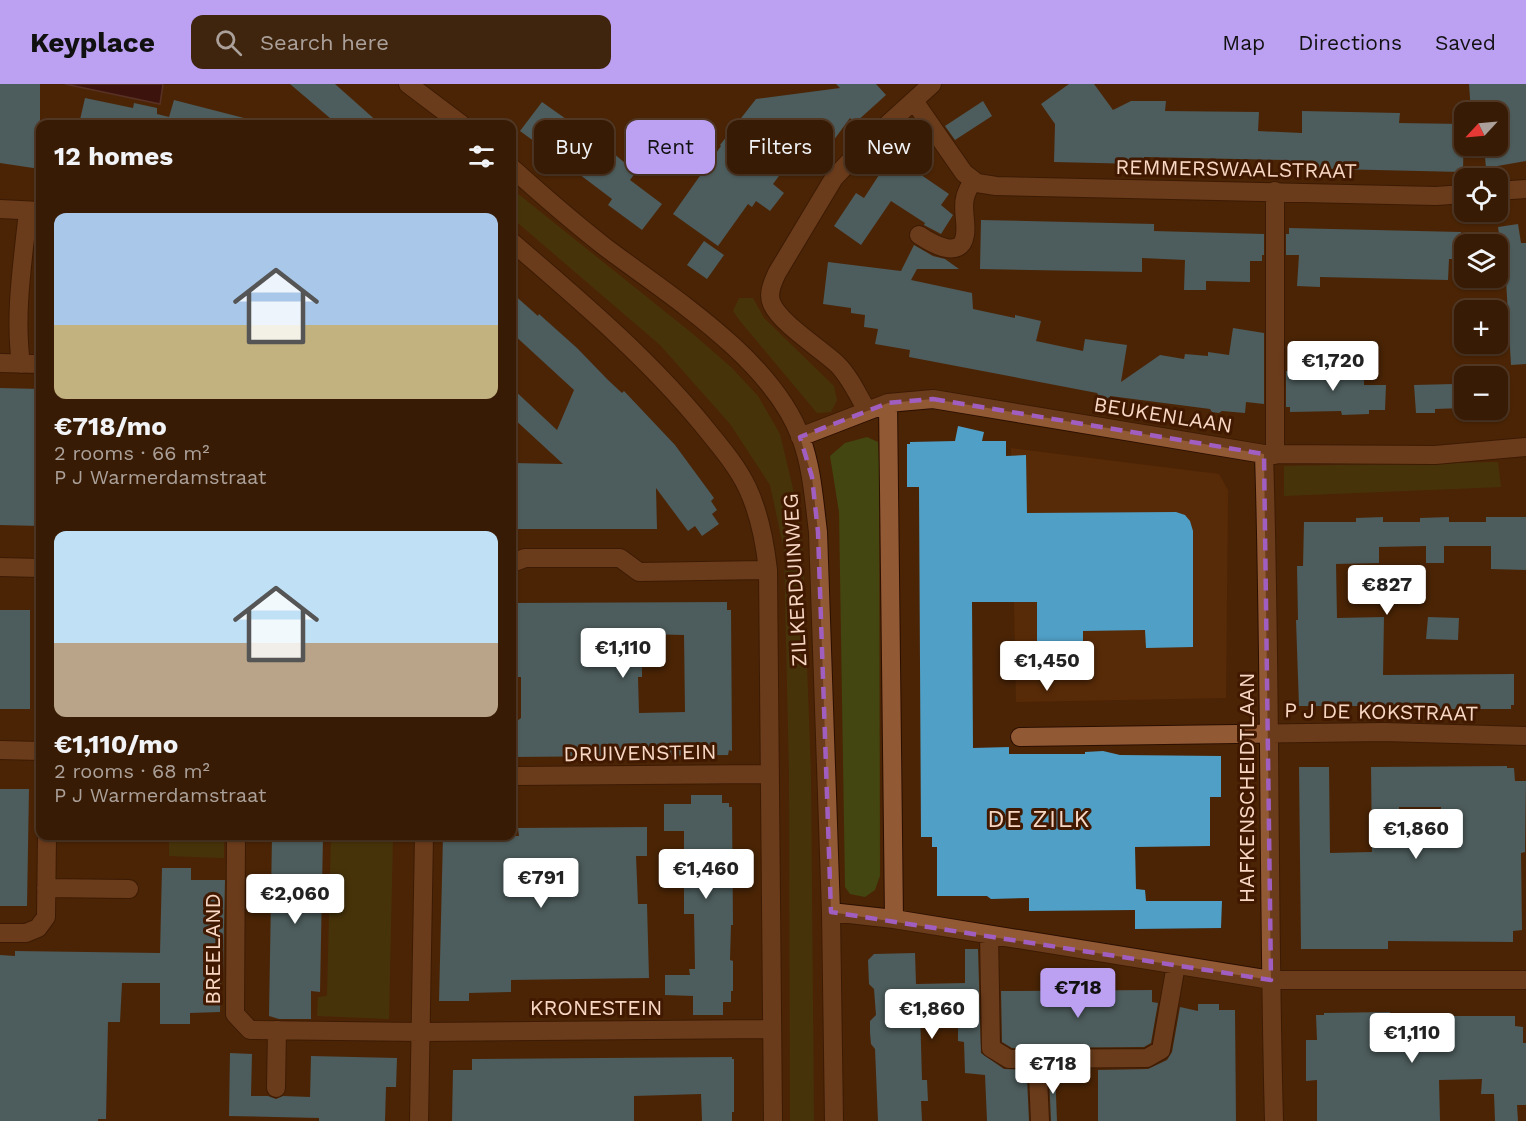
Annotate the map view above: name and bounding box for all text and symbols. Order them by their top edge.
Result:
search box [191,15,611,69]
text: Keyplace [30,26,155,59]
icon: search [212,26,245,59]
text: Search here [260,30,389,55]
text: Map [1222,30,1265,55]
text: Directions [1298,30,1402,55]
text: Saved [1435,30,1496,55]
north arrow [1454,102,1508,156]
map controls [1454,102,1508,420]
chip: Buy [534,120,614,174]
chip: Rent [626,120,715,174]
chip: Filters [727,120,833,174]
chip: New [845,120,932,174]
icon: filters [465,140,498,173]
text: 12 homes [54,141,173,171]
street label: REMMERSWAALSTRAAT [1115,154,1357,183]
button: locate [1454,168,1508,222]
button: layers [1454,234,1508,288]
icon: home [222,252,330,360]
button: + [1454,300,1508,354]
pin: €1,720 [1284,341,1382,392]
text: €1,720 [1301,348,1365,372]
button: − [1454,366,1508,420]
street label: BEUKENLAAN [1092,391,1234,438]
text: €718/mo [54,411,167,441]
text: 2 rooms · 66 m² [54,441,210,465]
text: P J Warmerdamstraat [54,465,266,489]
street label: ZILKERDUINWEG [777,493,812,667]
pin: €827 [1351,565,1423,616]
icon: home [222,570,330,678]
text: €827 [1362,572,1412,596]
pin: €1,110 [574,628,672,679]
text: €1,110 [595,635,651,659]
pin: €1,450 [998,641,1096,692]
text: €1,450 [1014,648,1080,672]
street label: HAFKENSCHEIDTLAAN [1234,673,1259,903]
street label: P J DE KOKSTRAAT [1284,697,1478,726]
text: €1,110/mo [54,729,178,759]
street label: DRUIVENSTEIN [563,739,717,766]
text: 2 rooms · 68 m² [54,759,210,783]
text: P J Warmerdamstraat [54,783,266,807]
district label: DE ZILK [987,805,1091,833]
pin: €1,860 [1367,809,1465,860]
text: €1,860 [1383,816,1449,840]
pin: €1,460 [657,849,755,900]
text: €1,460 [673,856,739,880]
pin: €791 [505,858,577,909]
text: €791 [517,865,565,889]
pin: €2,060 [246,874,344,925]
text: €2,060 [260,881,330,905]
street label: BREELAND [200,893,225,1005]
pin: €718 [1042,968,1114,1019]
text: €718 [1054,975,1102,999]
pin: €1,860 [883,989,981,1040]
street label: KRONESTEIN [530,995,662,1020]
text: €1,860 [899,996,965,1020]
pin: €1,110 [1363,1013,1461,1064]
text: €1,110 [1384,1020,1440,1044]
pin: €718 [1017,1044,1089,1095]
text: €718 [1029,1051,1077,1075]

